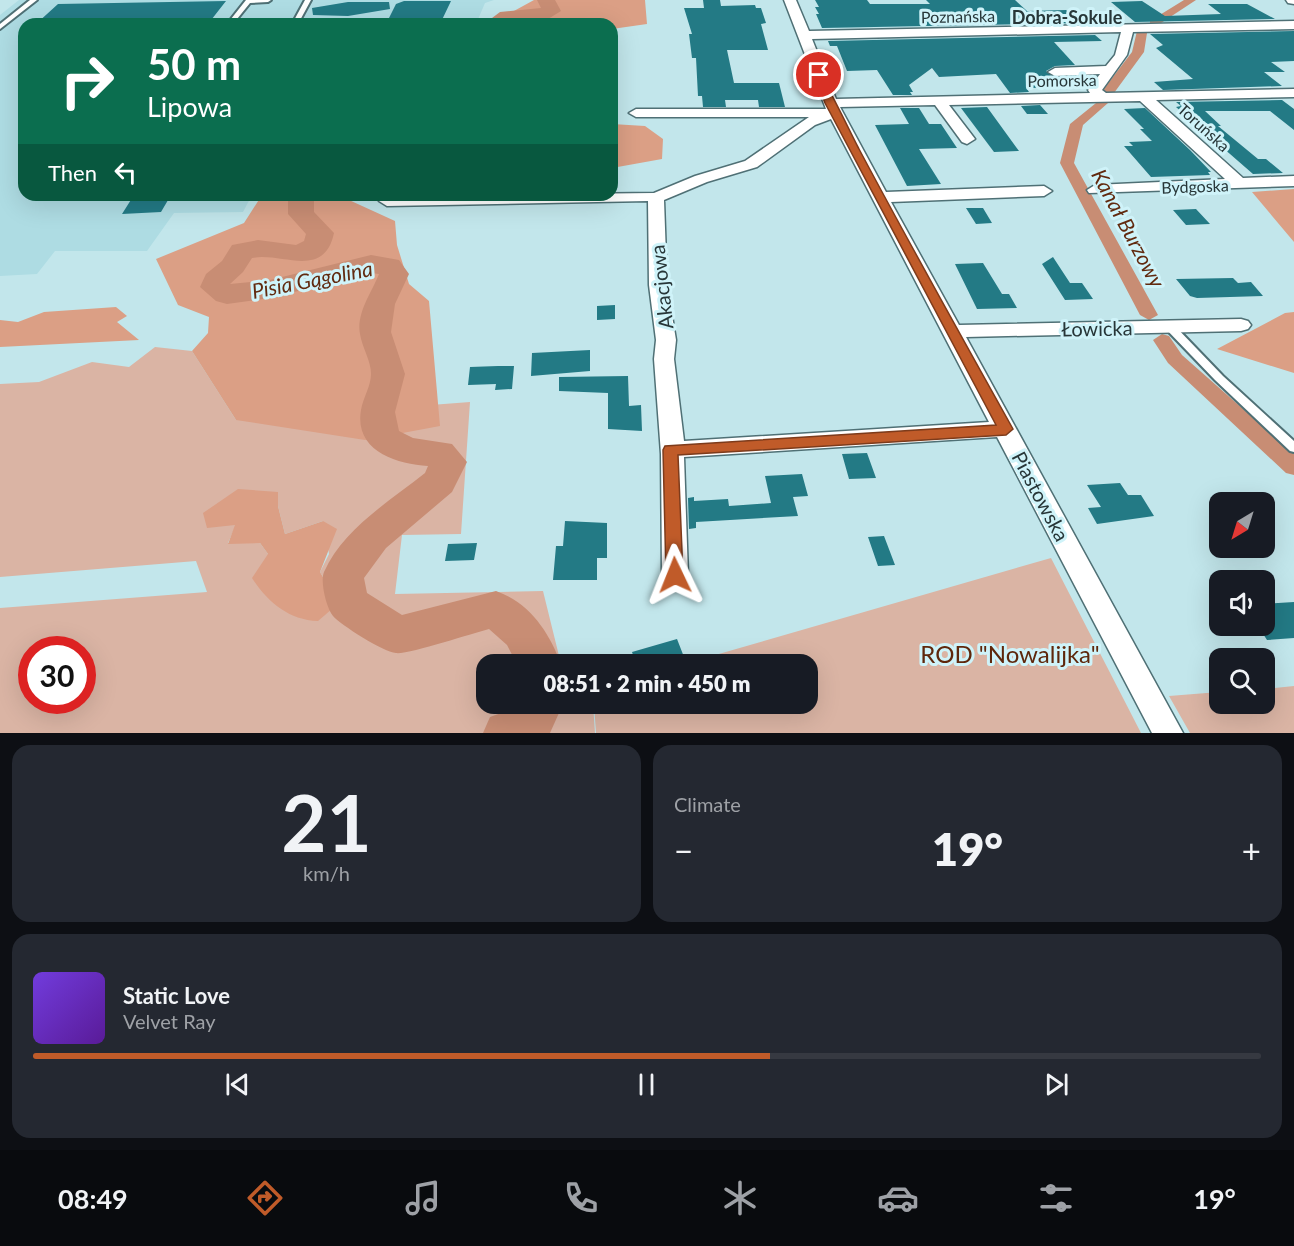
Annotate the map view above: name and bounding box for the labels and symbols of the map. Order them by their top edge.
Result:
street label: Poznańska [921,6,995,26]
district label: Dobra-Sokule [1012,6,1123,28]
pin [793,49,844,100]
street label: Pomorska [1027,70,1097,90]
street label: Toruńska [1174,99,1234,155]
water label: Kanał Burzowy [1087,164,1171,292]
street label: Bydgoska [1161,175,1229,197]
street label: Akacjowa [645,244,677,330]
water label: Pisia Gągolina [249,255,375,303]
street label: Łowicka [1061,315,1133,341]
street label: Piastowska [1007,447,1075,545]
north arrow [1209,492,1275,558]
position arrow [643,543,707,607]
speed limit sign: 30 [18,636,96,714]
park label: ROD "Nowalijka" [920,639,1100,668]

